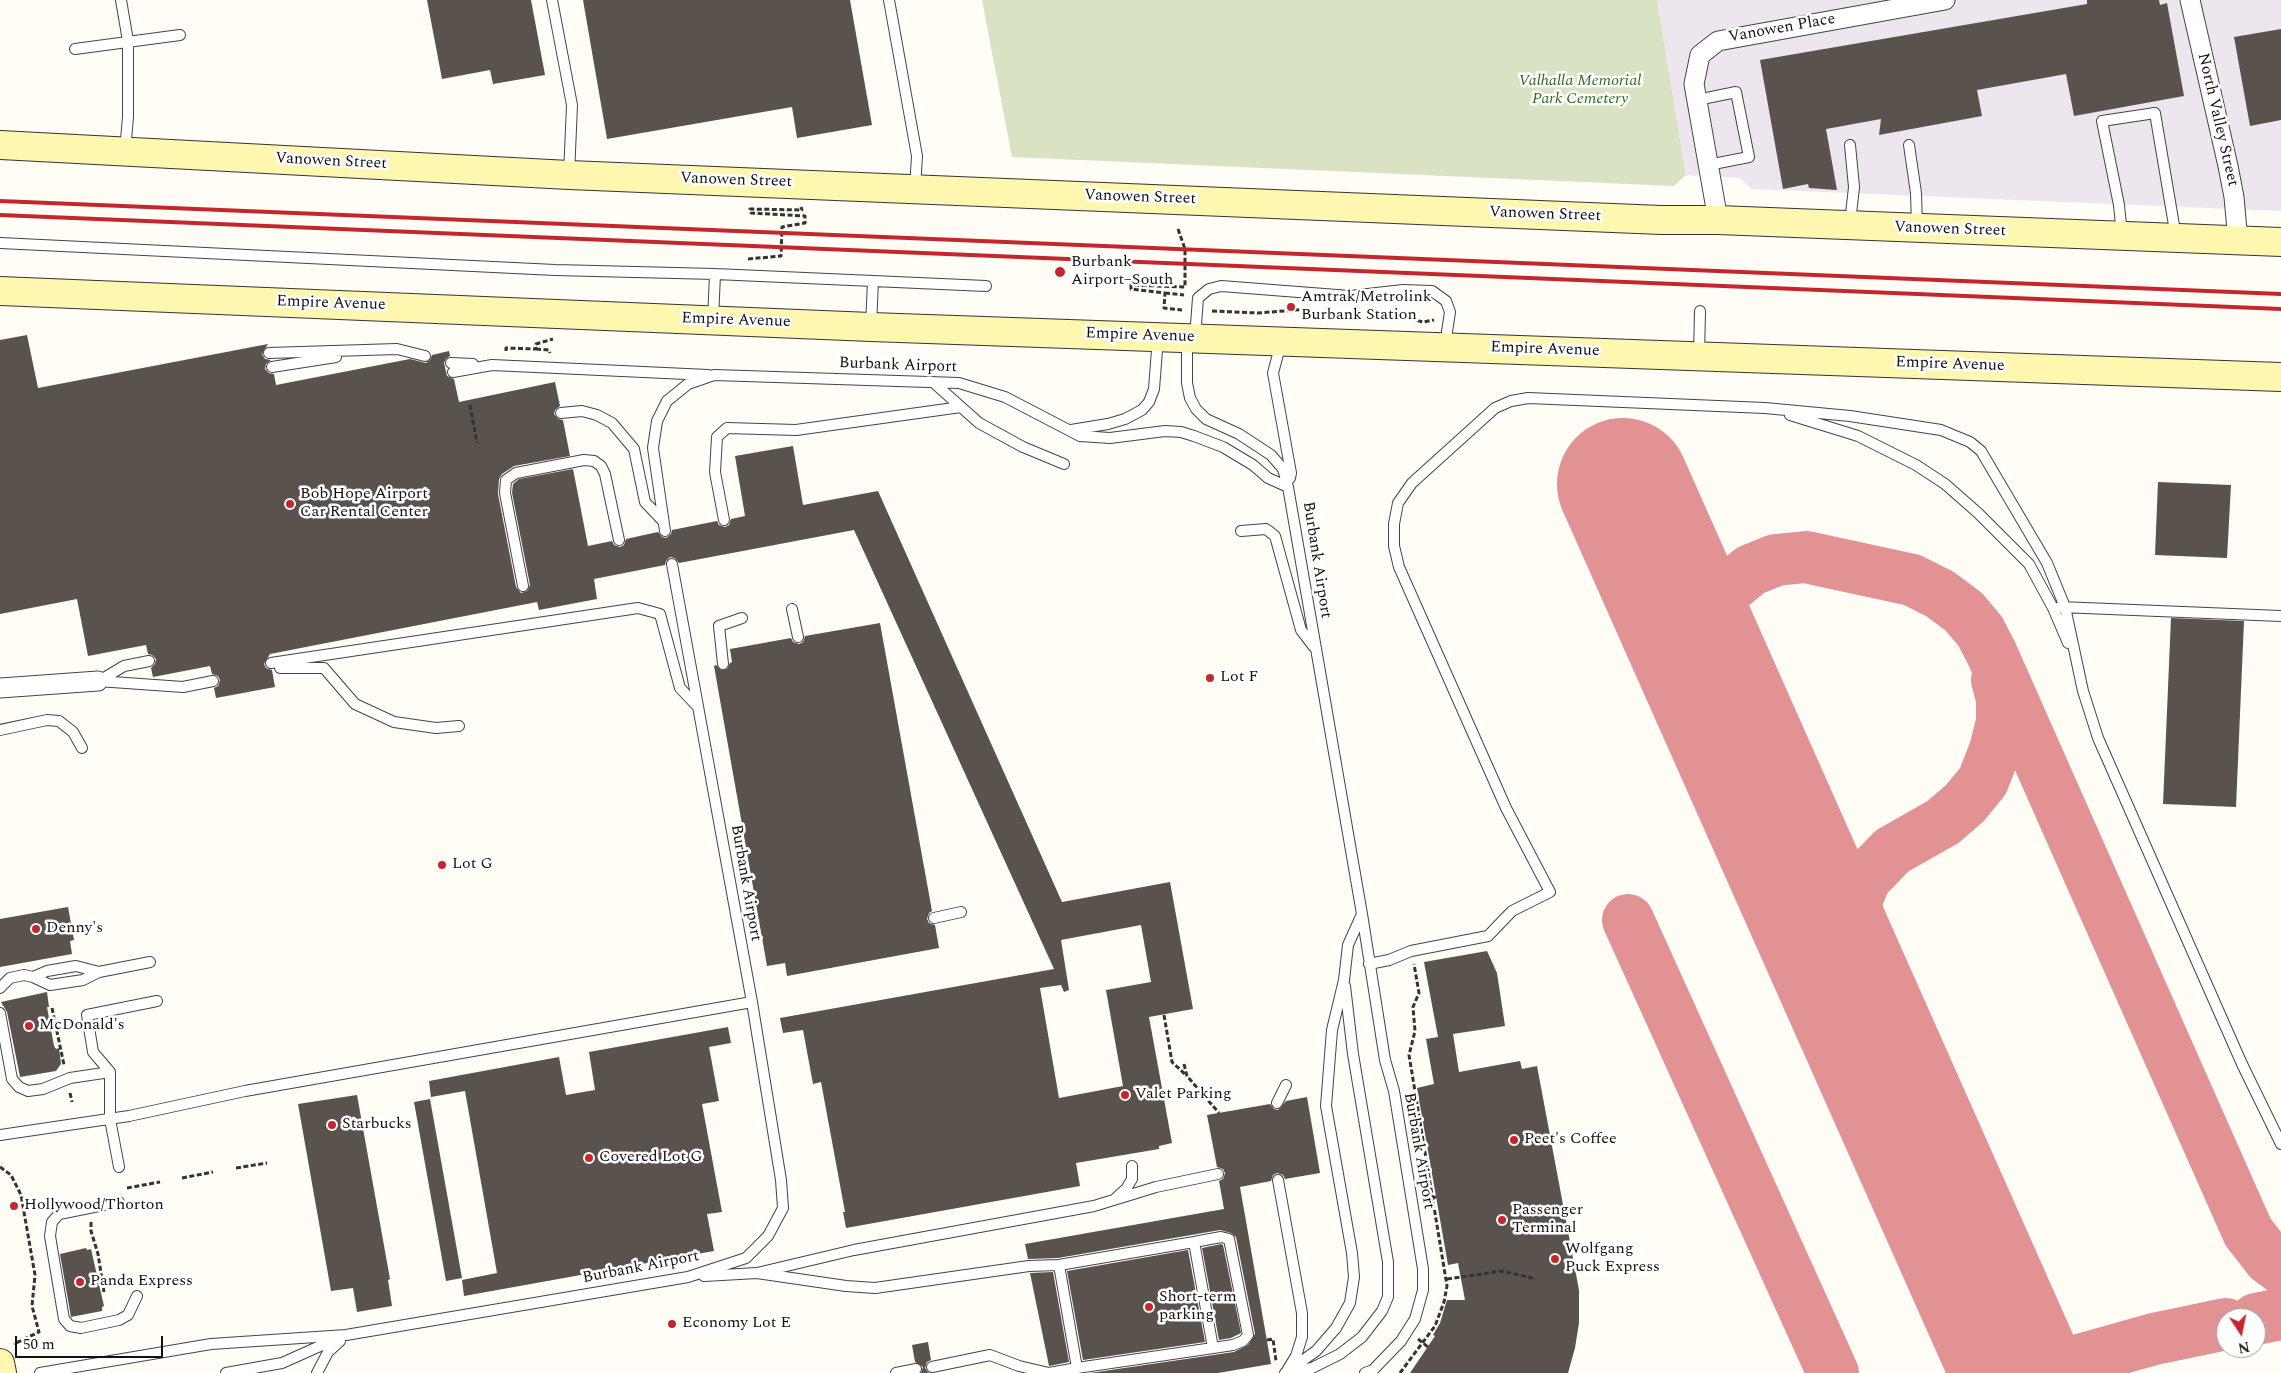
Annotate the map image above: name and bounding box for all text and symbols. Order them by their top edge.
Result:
street label: Vanowen Place [1727,10,1837,48]
street label: North Valley Street [2192,51,2242,189]
park label: Valhalla Memorial Park Cemetery [1519,72,1641,110]
street label: Vanowen Street [275,149,387,175]
street label: Vanowen Street [680,169,792,193]
street label: Vanowen Street [1084,186,1196,210]
street label: Vanowen Street [1489,203,1601,227]
street label: Vanowen Street [1894,218,2006,242]
place label: Burbank Airport–South [1071,253,1173,291]
marker: Burbank Airport–South [1053,265,1067,279]
place label: Amtrak/Metrolink Burbank Station [1301,288,1432,326]
street label: Empire Avenue [276,293,386,315]
marker: Amtrak/Metrolink Burbank Station [1285,301,1297,313]
street label: Empire Avenue [681,310,791,332]
street label: Empire Avenue [1085,325,1195,347]
street label: Empire Avenue [1490,339,1600,361]
street label: Burbank Airport [839,354,957,378]
street label: Empire Avenue [1895,354,2005,376]
place label: Bob Hope Airport Car Rental Center [300,485,428,523]
marker: Bob Hope Airport Car Rental Center [284,498,296,510]
street label: Burbank Airport [1297,500,1335,620]
place label: Lot F [1220,668,1258,688]
marker: Lot F [1204,672,1216,684]
street label: Burbank Airport [725,823,765,943]
place label: Lot G [452,855,493,875]
marker: Lot G [436,859,448,871]
place label: Denny's [46,919,103,939]
marker: Denny's [30,923,42,935]
place label: McDonald's [39,1016,125,1036]
marker: McDonald's [23,1020,35,1032]
place label: Valet Parking [1135,1085,1232,1105]
marker: Valet Parking [1119,1089,1131,1101]
street label: Burbank Airport [1398,1091,1438,1211]
place label: Starbucks [342,1115,412,1135]
marker: Starbucks [326,1119,338,1131]
place label: Peet's Coffee [1524,1130,1617,1150]
marker: Peet's Coffee [1508,1134,1520,1146]
place label: Covered Lot G [599,1148,702,1168]
marker: Covered Lot G [583,1152,595,1164]
place label: Hollywood/Thorton [24,1196,164,1216]
marker: Hollywood/Thorton [8,1200,20,1212]
place label: Passenger Terminal [1512,1201,1583,1239]
marker: Passenger Terminal [1496,1214,1508,1226]
place label: Wolfgang Puck Express [1565,1240,1660,1278]
street label: Burbank Airport [581,1247,701,1289]
marker: Wolfgang Puck Express [1549,1253,1561,1265]
place label: Panda Express [90,1272,193,1292]
marker: Panda Express [74,1276,86,1288]
place label: Short-term parking [1159,1288,1237,1326]
marker: Short-term parking [1143,1301,1155,1313]
north arrow [2216,1308,2266,1358]
place label: Economy Lot E [682,1314,791,1334]
marker: Economy Lot E [666,1318,678,1330]
scale bar [18,1326,165,1358]
text: 50 m [23,1333,55,1356]
text: N [2236,1336,2251,1359]

